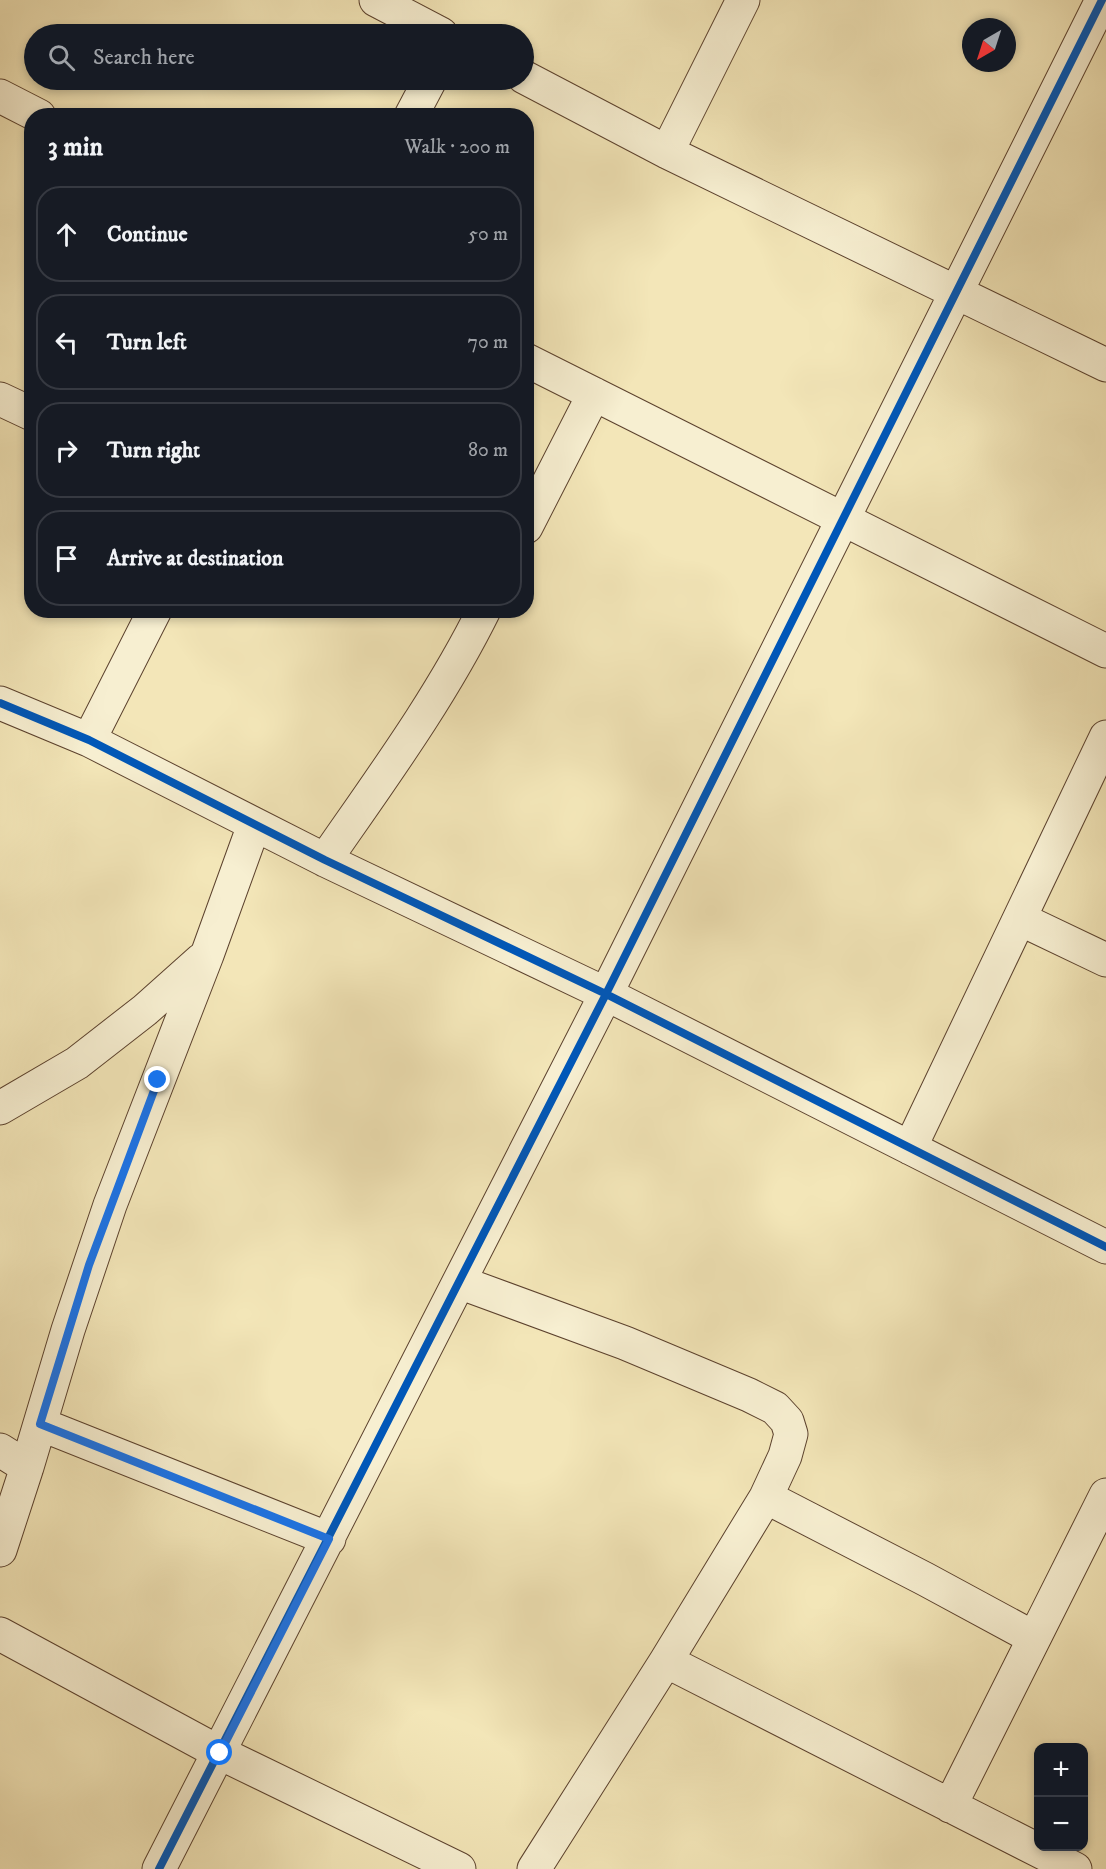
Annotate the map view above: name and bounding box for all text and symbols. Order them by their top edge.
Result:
north arrow [962,18,1016,72]
search box [24,24,534,90]
icon: search [45,41,78,74]
text: Search here [93,44,195,71]
text: 3 min [48,131,103,164]
text: Walk · 200 m [404,135,510,160]
icon: ahead [50,218,83,251]
text: Continue [107,221,188,248]
text: 50 m [468,222,508,247]
icon: left [50,326,83,359]
text: Turn left [107,329,187,356]
text: 70 m [467,330,508,355]
icon: right [50,434,83,467]
text: Turn right [107,437,200,464]
text: 80 m [468,438,508,463]
icon: arrive [50,542,83,575]
text: Arrive at destination [107,545,284,572]
route end [144,1066,170,1092]
route start [206,1739,232,1765]
map controls [1034,1743,1088,1851]
button: + [1034,1743,1088,1797]
button: − [1034,1797,1088,1851]

